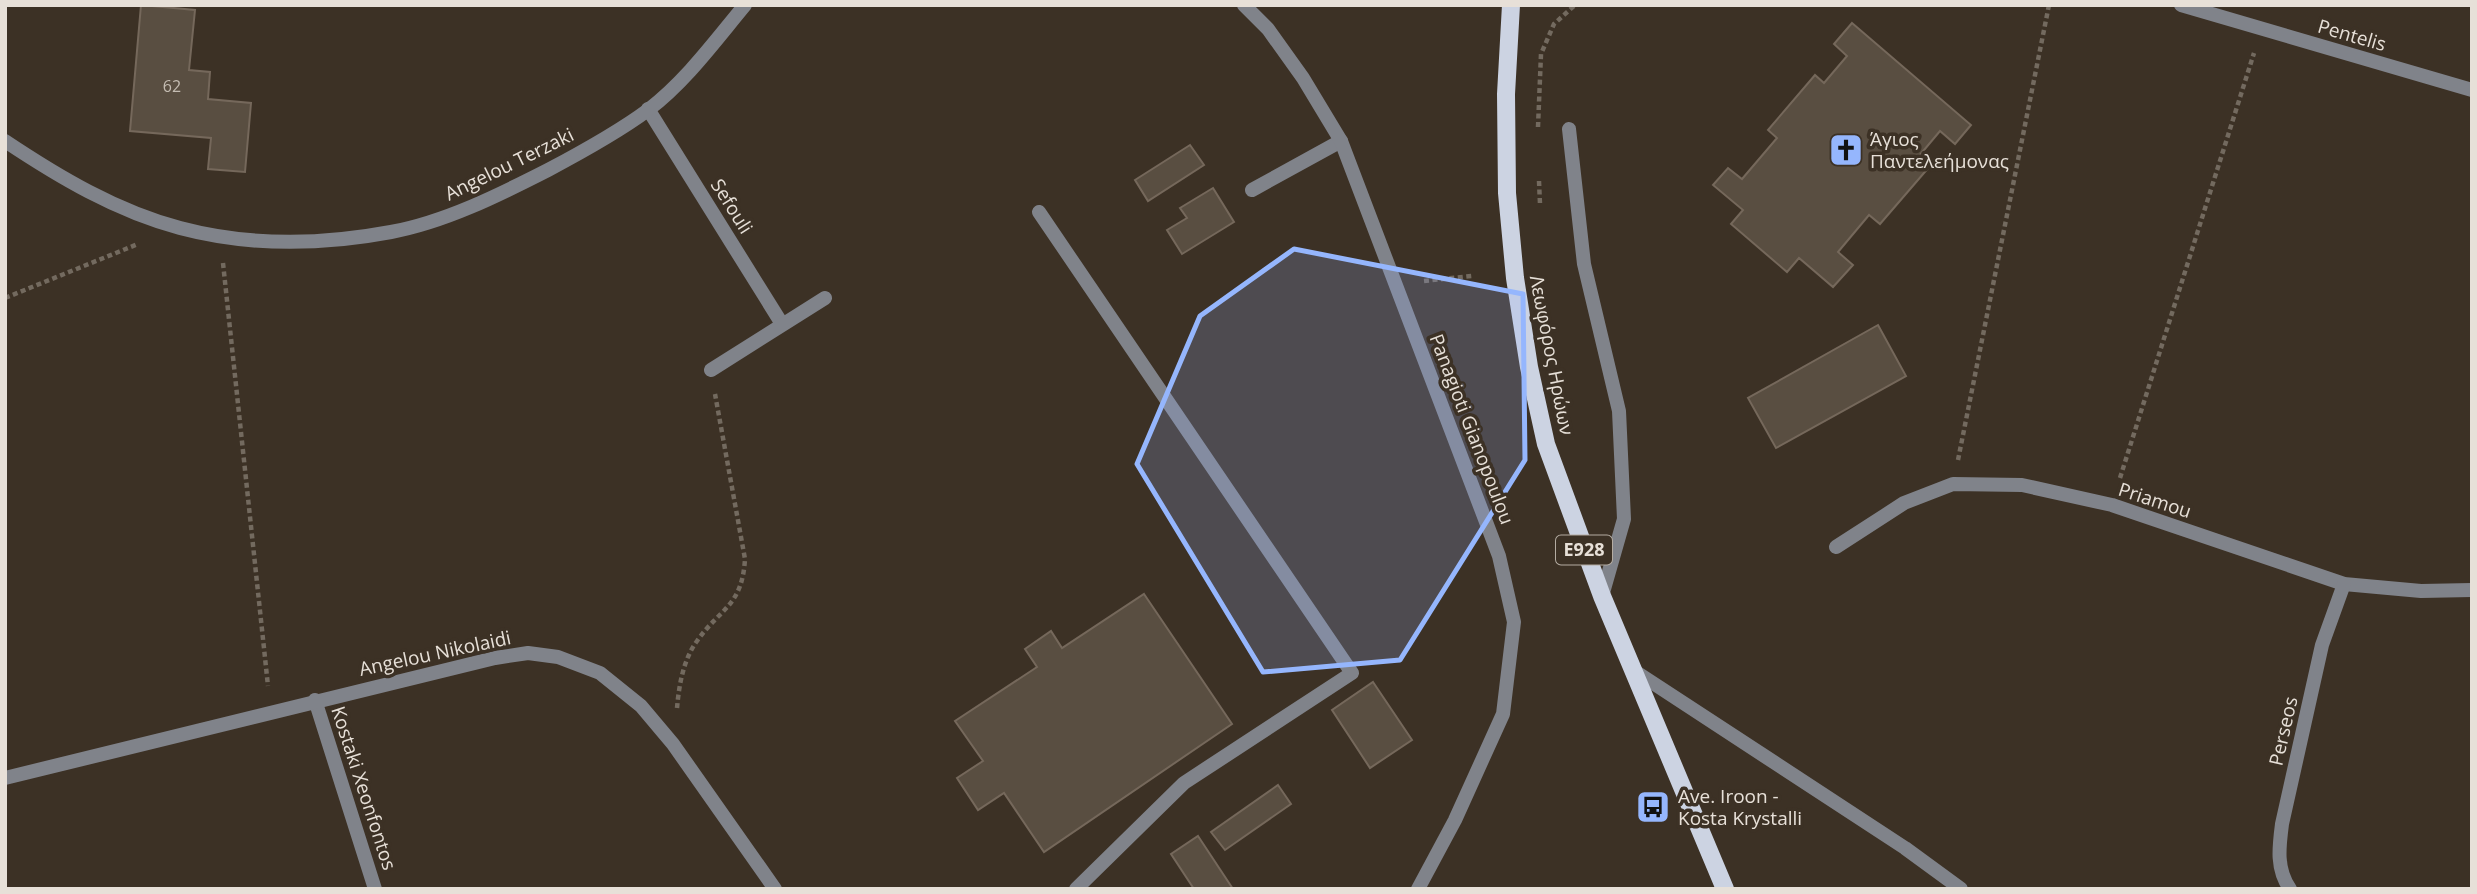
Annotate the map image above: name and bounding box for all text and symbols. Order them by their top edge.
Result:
street label: Pentelis [2315,13,2389,57]
house number: 62 [163,75,181,97]
street label: Angelou Terzaki [440,121,578,207]
place label: Άγιος Παντελεήμονας [1870,126,2009,174]
church icon: Άγιος Παντελεήμονας [1827,131,1865,169]
street label: Sefouli [705,174,759,238]
street label: Λεωφόρος Ηρώων [1524,273,1580,437]
street label: Panagioti Gianopoulou [1424,330,1520,528]
street label: Priamou [2115,476,2195,524]
road number: E928 [1556,536,1612,564]
street label: Angelou Nikolaidi [357,624,513,682]
street label: Perseos [2262,694,2304,768]
street label: Kostaki Xeonfontos [325,703,403,873]
place label: Ave. Iroon - Kosta Krystalli [1678,783,1802,831]
bus stop icon: Ave. Iroon - Kosta Krystalli [1634,788,1672,826]

